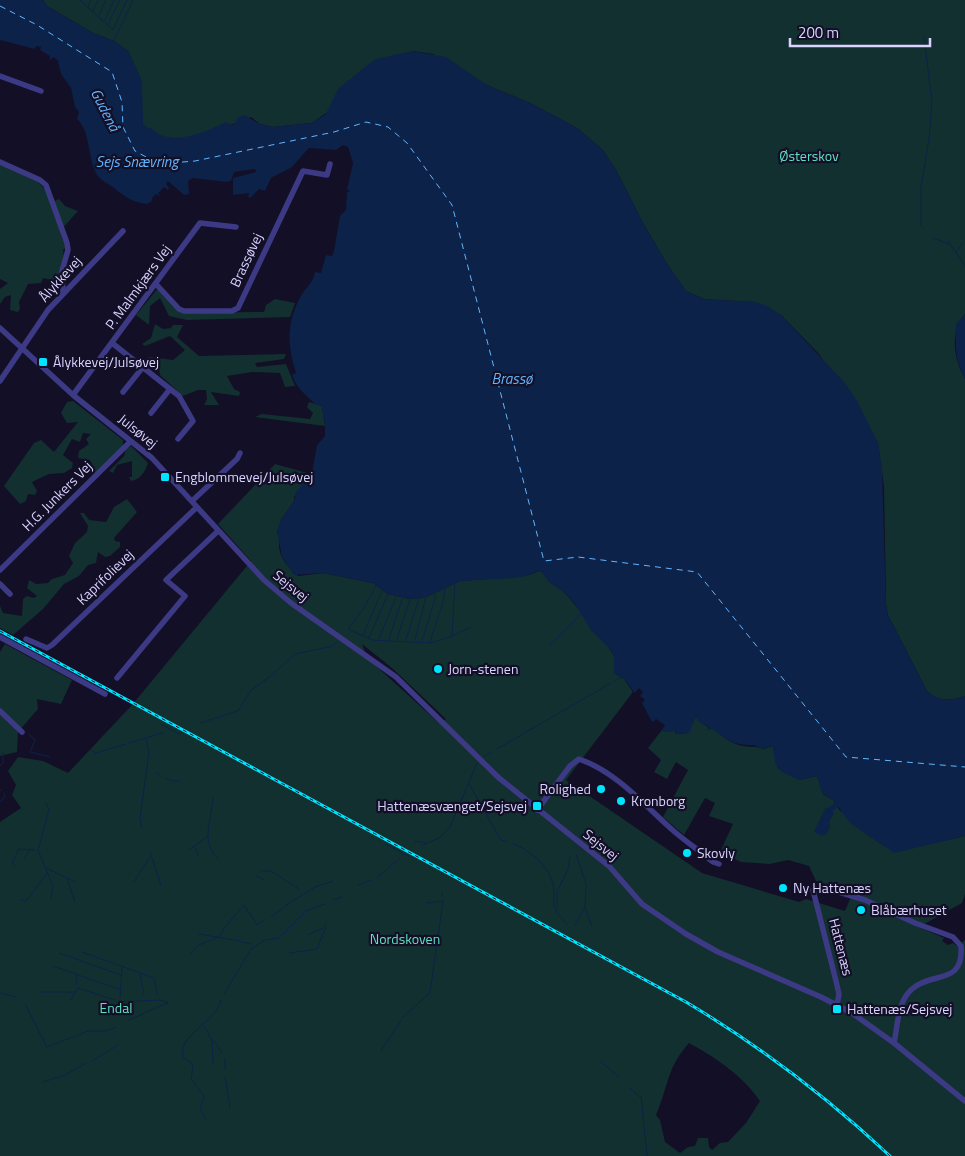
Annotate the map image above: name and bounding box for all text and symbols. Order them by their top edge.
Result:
scale bar [790,15,930,47]
text: 200 m [798,21,839,44]
water label: Gudenå [85,84,127,137]
park label: Østerskov [779,145,839,166]
water label: Sejs Snævring [96,150,180,173]
street label: Brassøvej [224,229,267,290]
street label: P. Malmkjærs Vej [100,240,176,333]
street label: Ålykkevej [33,251,86,306]
place label: Ålykkevej/Julsøvej [53,351,159,372]
marker: Ålykkevej/Julsøvej [37,356,49,368]
water label: Brassø [492,367,534,390]
street label: Julsøvej [114,408,162,453]
street label: H.G. Junkers Vej [17,456,97,536]
place label: Engblommevej/Julsøvej [175,466,313,487]
marker: Engblommevej/Julsøvej [159,471,171,483]
street label: Kaprifolievej [71,544,138,609]
street label: Sejsvej [269,565,314,607]
place label: Jorn-stenen [448,658,518,679]
marker: Jorn-stenen [432,663,444,675]
place label: Rolighed [540,778,591,799]
marker: Rolighed [595,783,607,795]
place label: Kronborg [631,790,685,811]
place label: Hattenæsvænget/Sejsvej [377,795,527,816]
marker: Kronborg [615,795,627,807]
marker: Hattenæsvænget/Sejsvej [531,800,543,812]
street label: Sejsvej [579,824,624,866]
place label: Skovly [697,842,735,863]
marker: Skovly [681,847,693,859]
place label: Ny Hattenæs [793,877,871,898]
marker: Ny Hattenæs [777,882,789,894]
place label: Blåbærhuset [871,899,947,920]
marker: Blåbærhuset [855,904,867,916]
street label: Hattenæs [824,916,859,978]
park label: Nordskoven [370,928,440,949]
park label: Endal [100,997,132,1018]
place label: Hattenæs/Sejsvej [847,998,952,1019]
marker: Hattenæs/Sejsvej [831,1003,843,1015]

